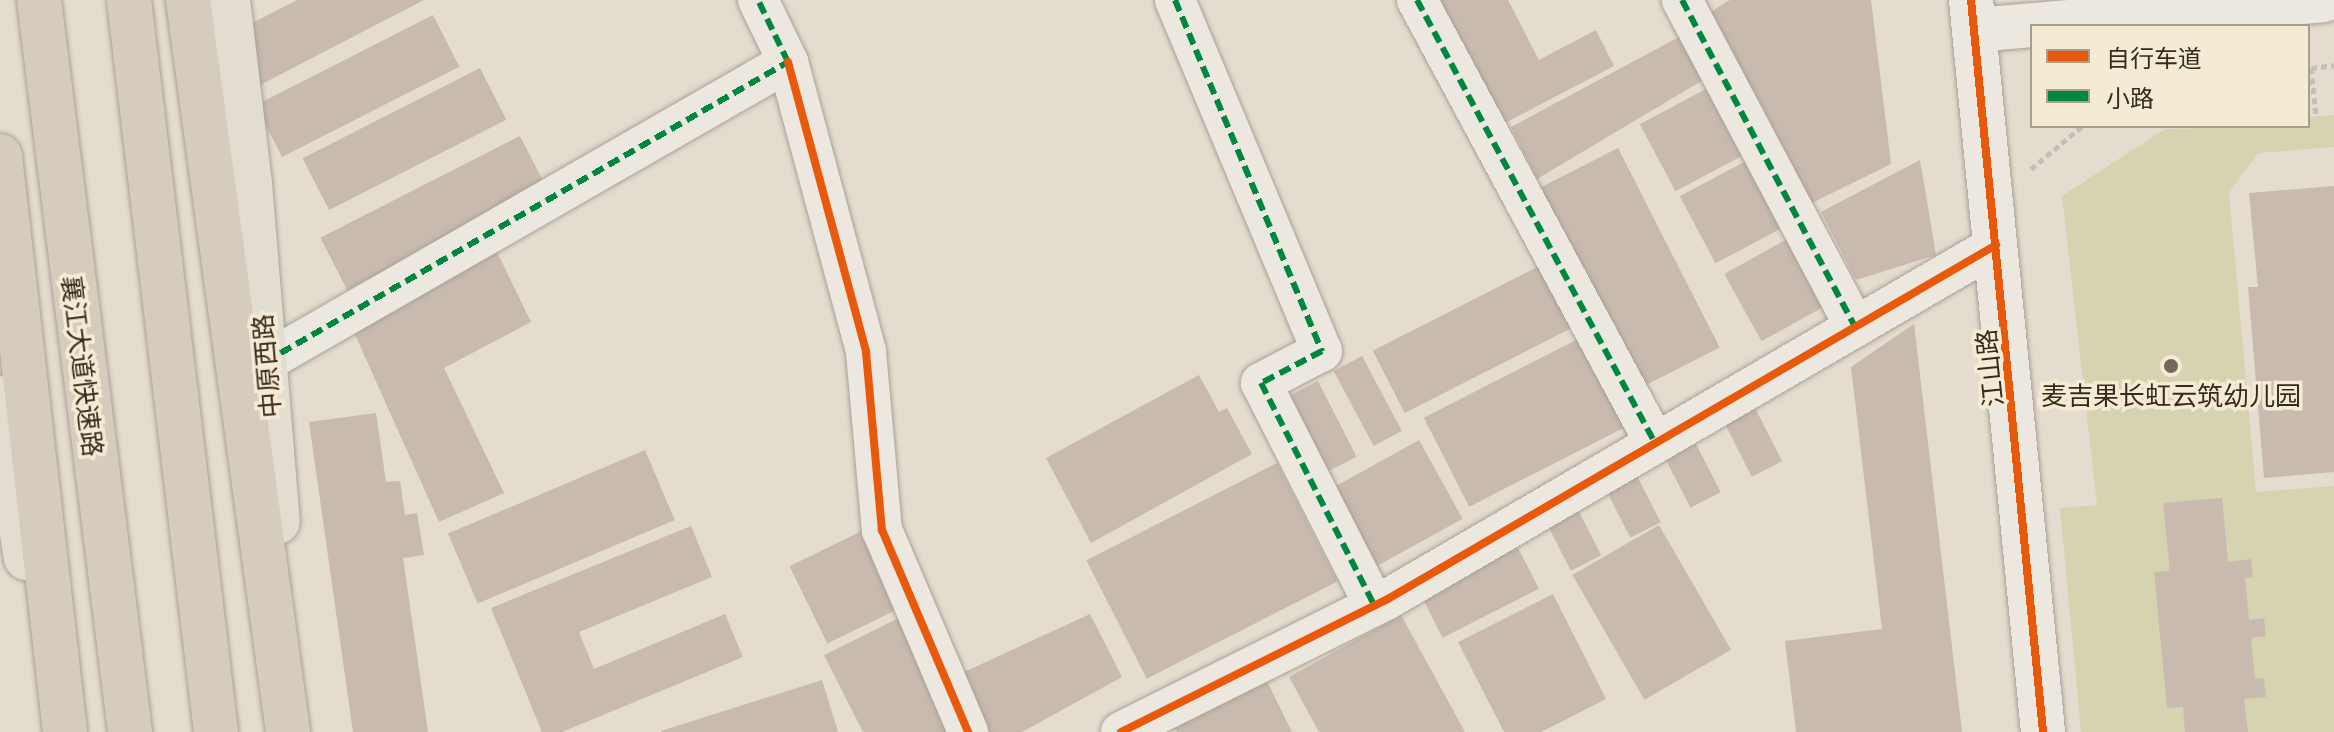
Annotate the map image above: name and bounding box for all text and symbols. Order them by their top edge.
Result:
legend [2030,24,2310,128]
text: 自行车道 [2106,39,2202,74]
text: 小路 [2106,79,2154,114]
street label: 襄江大道快速路 [57,274,111,458]
street label: 中原西路 [245,313,285,419]
street label: 江山路 [1968,328,2008,408]
marker: 麦吉果长虹云筑幼儿园 [2162,357,2180,375]
place label: 麦吉果长虹云筑幼儿园 [2041,378,2301,410]

